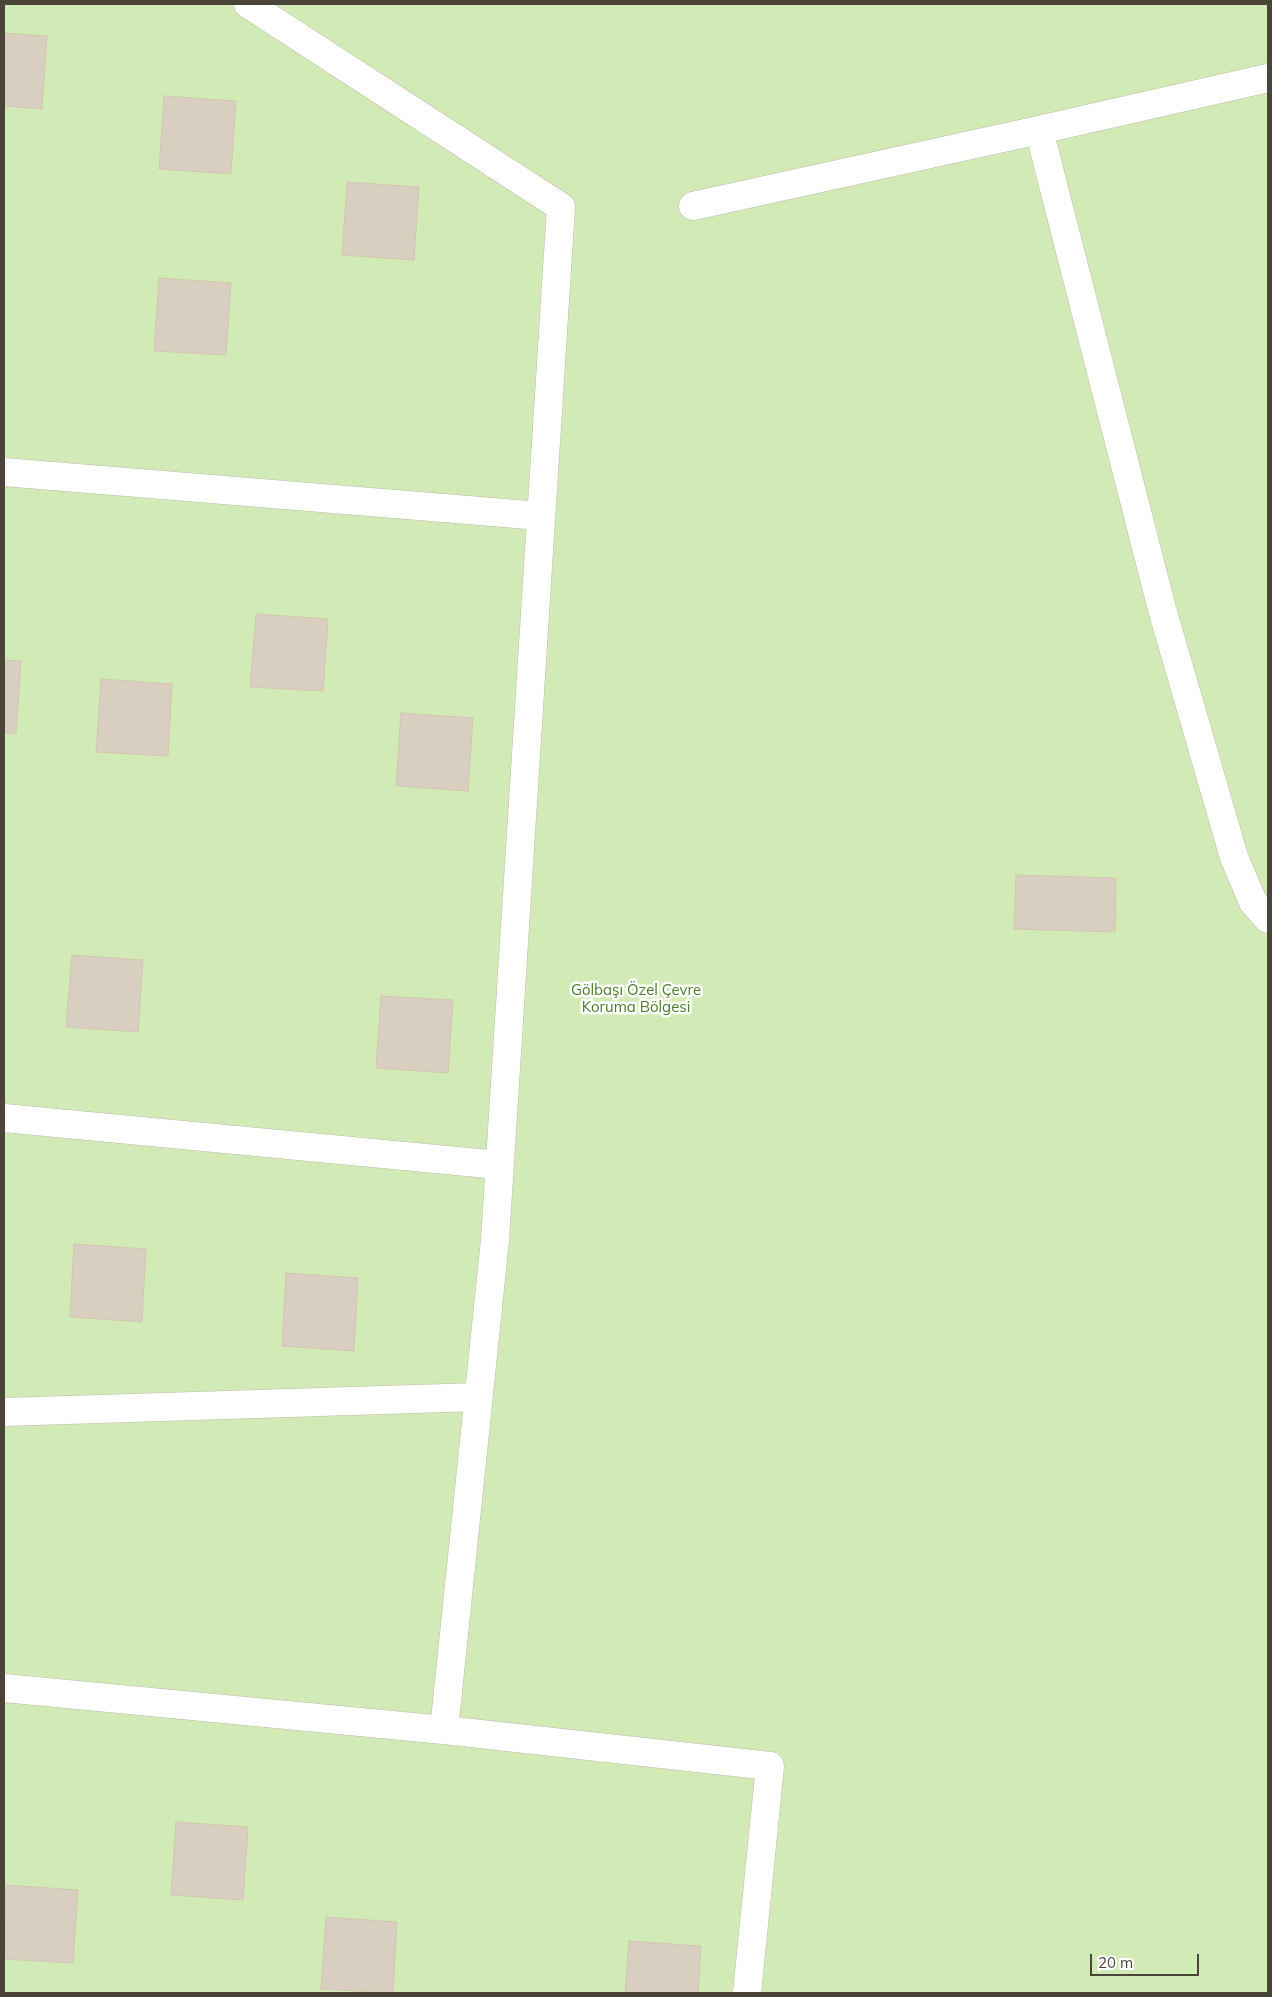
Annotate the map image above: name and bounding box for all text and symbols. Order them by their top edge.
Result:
park label: Gölbaşı Özel Çevre Koruma Bölgesi [571,981,701,1016]
scale bar [1092,1944,1201,1976]
text: 20 m [1098,1953,1133,1972]

